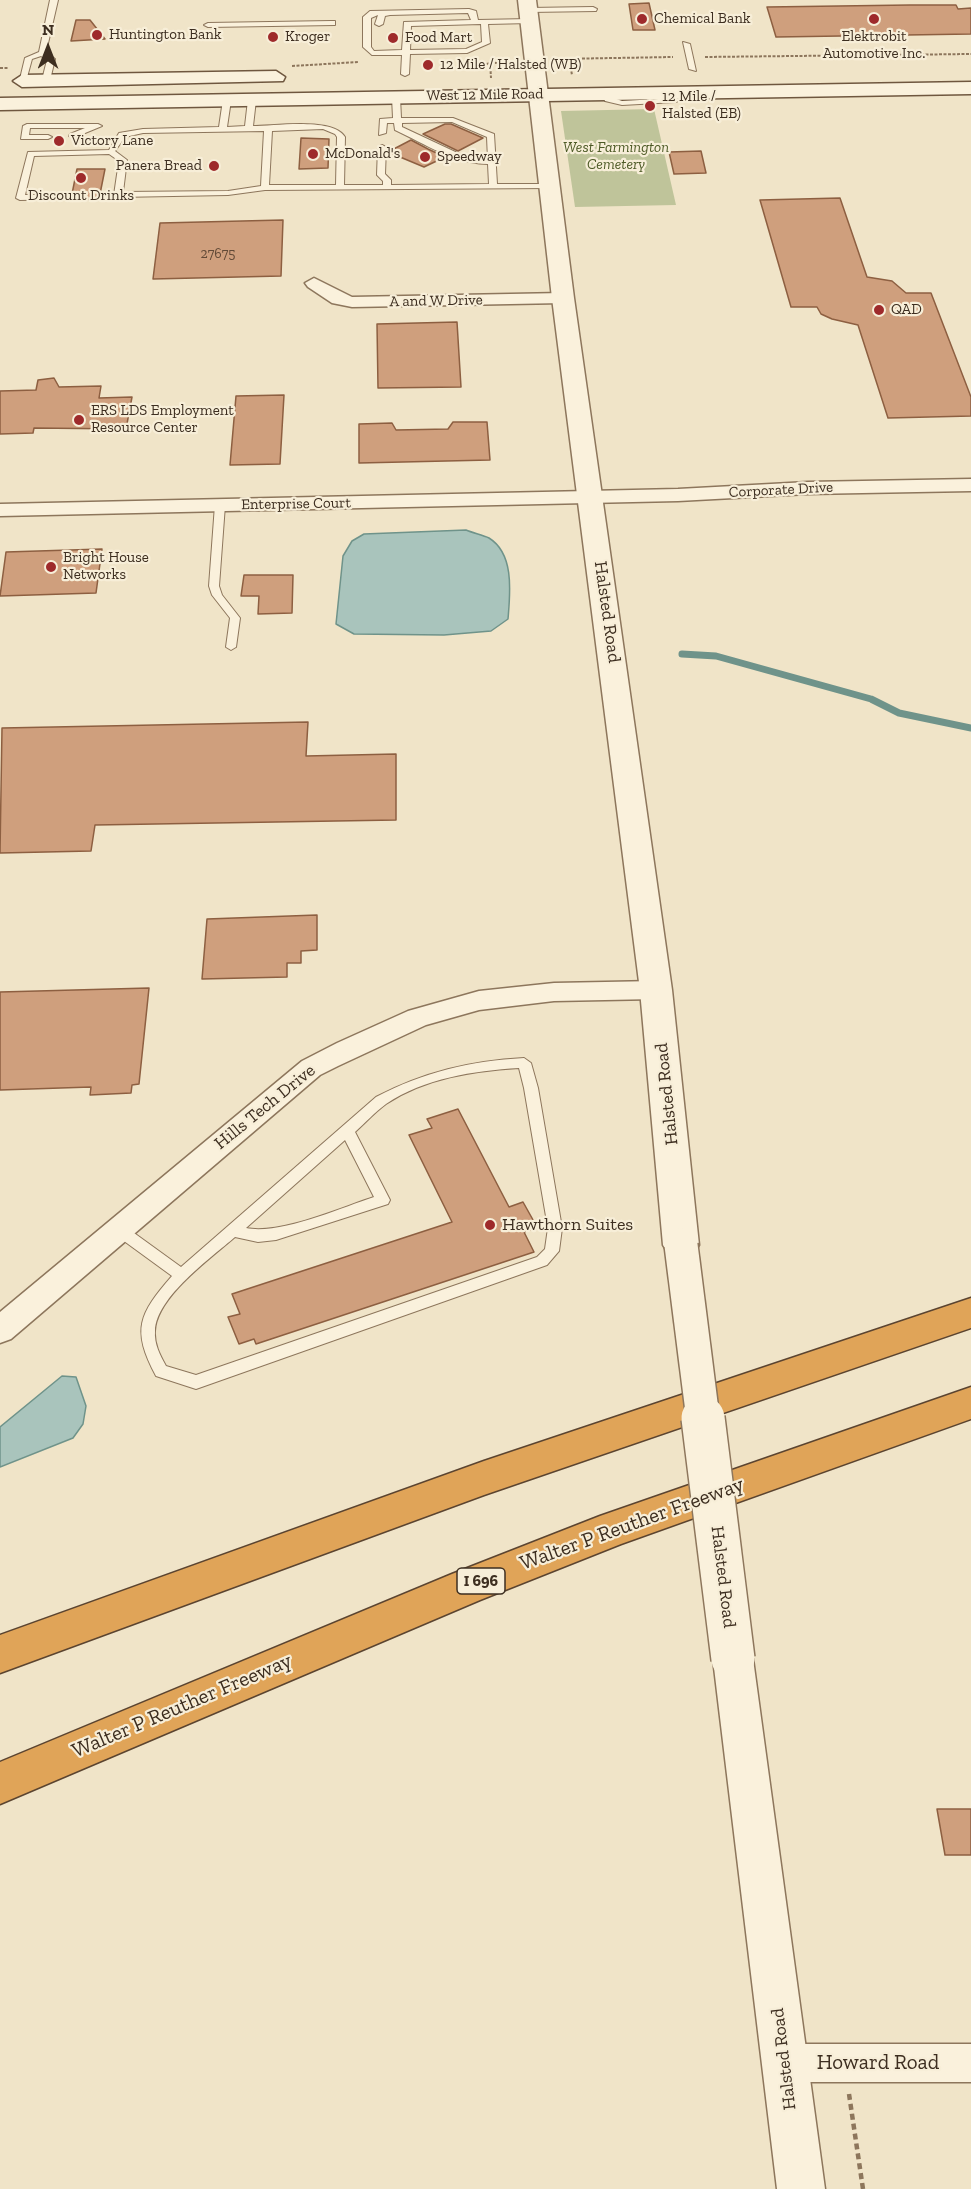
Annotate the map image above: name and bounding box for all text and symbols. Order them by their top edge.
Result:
place label: Chemical Bank [654,10,751,28]
marker: Chemical Bank [635,12,649,26]
marker: Elektrobit Automotive Inc. [867,12,881,26]
north arrow [18,18,78,78]
text: N [42,20,54,39]
place label: Huntington Bank [109,26,222,44]
marker: Huntington Bank [90,28,104,42]
place label: Kroger [285,28,330,46]
place label: Elektrobit Automotive Inc. [823,28,925,63]
place label: Food Mart [405,29,472,47]
marker: Kroger [266,30,280,44]
marker: Food Mart [386,31,400,45]
place label: 12 Mile / Halsted (WB) [440,56,581,74]
marker: 12 Mile / Halsted (WB) [421,58,435,72]
street label: West 12 Mile Road [426,85,544,105]
place label: 12 Mile / Halsted (EB) [662,88,741,123]
marker: 12 Mile / Halsted (EB) [643,99,657,113]
place label: Victory Lane [71,132,153,150]
marker: Victory Lane [52,134,66,148]
park label: West Farmington Cemetery [563,139,669,174]
place label: McDonald's [325,145,400,163]
marker: McDonald's [306,147,320,161]
place label: Speedway [437,148,502,166]
marker: Speedway [418,150,432,164]
place label: Panera Bread [116,157,202,175]
marker: Panera Bread [207,159,221,173]
marker: Discount Drinks [74,171,88,185]
place label: Discount Drinks [28,187,134,205]
house number: 27675 [201,246,235,262]
street label: A and W Drive [389,291,483,311]
place label: QAD [891,301,922,319]
marker: QAD [872,303,886,317]
place label: ERS LDS Employment Resource Center [91,402,234,437]
marker: ERS LDS Employment Resource Center [72,413,86,427]
street label: Corporate Drive [728,478,834,502]
street label: Enterprise Court [241,494,351,514]
place label: Bright House Networks [63,549,149,584]
marker: Bright House Networks [44,560,58,574]
street label: Halsted Road [589,560,625,664]
street label: Halsted Road [651,1042,683,1146]
street label: Hills Tech Drive [210,1060,320,1154]
place label: Hawthorn Suites [502,1214,633,1236]
marker: Hawthorn Suites [483,1218,497,1232]
street label: Walter P Reuther Freeway [517,1472,747,1576]
street label: Halsted Road [706,1525,740,1629]
road number: I 696 [457,1568,505,1594]
street label: Walter P Reuther Freeway [68,1648,296,1764]
street label: Halsted Road [767,2007,801,2111]
street label: Howard Road [817,2050,939,2076]

